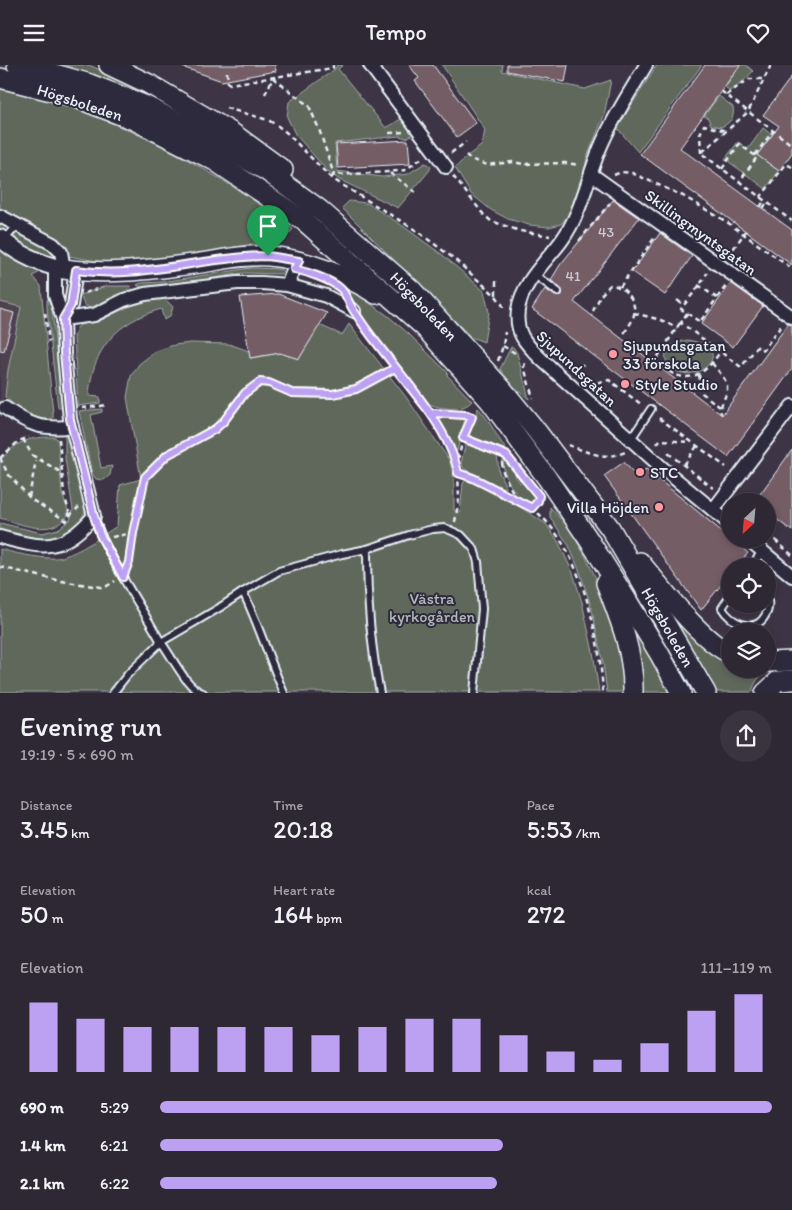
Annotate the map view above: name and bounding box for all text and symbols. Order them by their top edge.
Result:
icon: menu [20,19,48,47]
text: Tempo [365,19,427,46]
icon: heart [744,19,772,47]
street label: Högsboleden [35,80,125,125]
street label: Skillingmyntsgatan [641,185,760,279]
pin [247,205,289,256]
icon: arrive [254,212,282,240]
house number: 43 [598,224,614,241]
street label: Högsboleden [386,268,461,345]
house number: 41 [566,268,581,285]
street label: Sjupundsgatan [533,326,621,411]
place label: Sjupundsgatan 33 förskola [623,336,726,373]
marker: Sjupundsgatan 33 förskola [607,348,619,360]
place label: Style Studio [635,375,718,394]
marker: Style Studio [619,378,631,390]
place label: STC [650,463,678,482]
marker: STC [634,466,646,478]
north arrow [721,493,776,547]
map controls [721,493,776,678]
place label: Villa Höjden [567,498,649,517]
marker: Villa Höjden [653,501,665,513]
button: locate [721,558,776,613]
street label: Högsboleden [637,584,698,670]
park label: Västra kyrkogården [389,589,476,626]
button: layers [721,623,776,678]
text: Evening run [20,709,162,743]
button: share [720,710,772,762]
text: 19:19 · 5 × 690 m [20,745,134,764]
text: Distance [20,797,72,814]
text: Time [273,797,303,814]
text: Pace [527,797,555,814]
text: 3.45 [20,814,68,844]
text: 20:18 [273,814,333,844]
text: 5:53 [527,814,573,844]
text: km [68,825,90,842]
text: /km [573,825,600,842]
text: Elevation [20,882,76,899]
text: Heart rate [273,882,335,899]
text: kcal [527,882,552,899]
text: 50 [20,899,49,929]
text: 164 [273,899,313,929]
text: 272 [527,899,565,929]
text: m [49,910,63,927]
text: bpm [313,910,342,927]
text: Elevation [20,958,84,977]
text: 111–119 m [701,958,772,977]
text: 690 m [20,1098,64,1117]
text: 5:29 [100,1098,129,1117]
text: 1.4 km [20,1136,66,1155]
text: 6:21 [100,1136,128,1155]
text: 2.1 km [20,1174,65,1193]
text: 6:22 [100,1174,129,1193]

